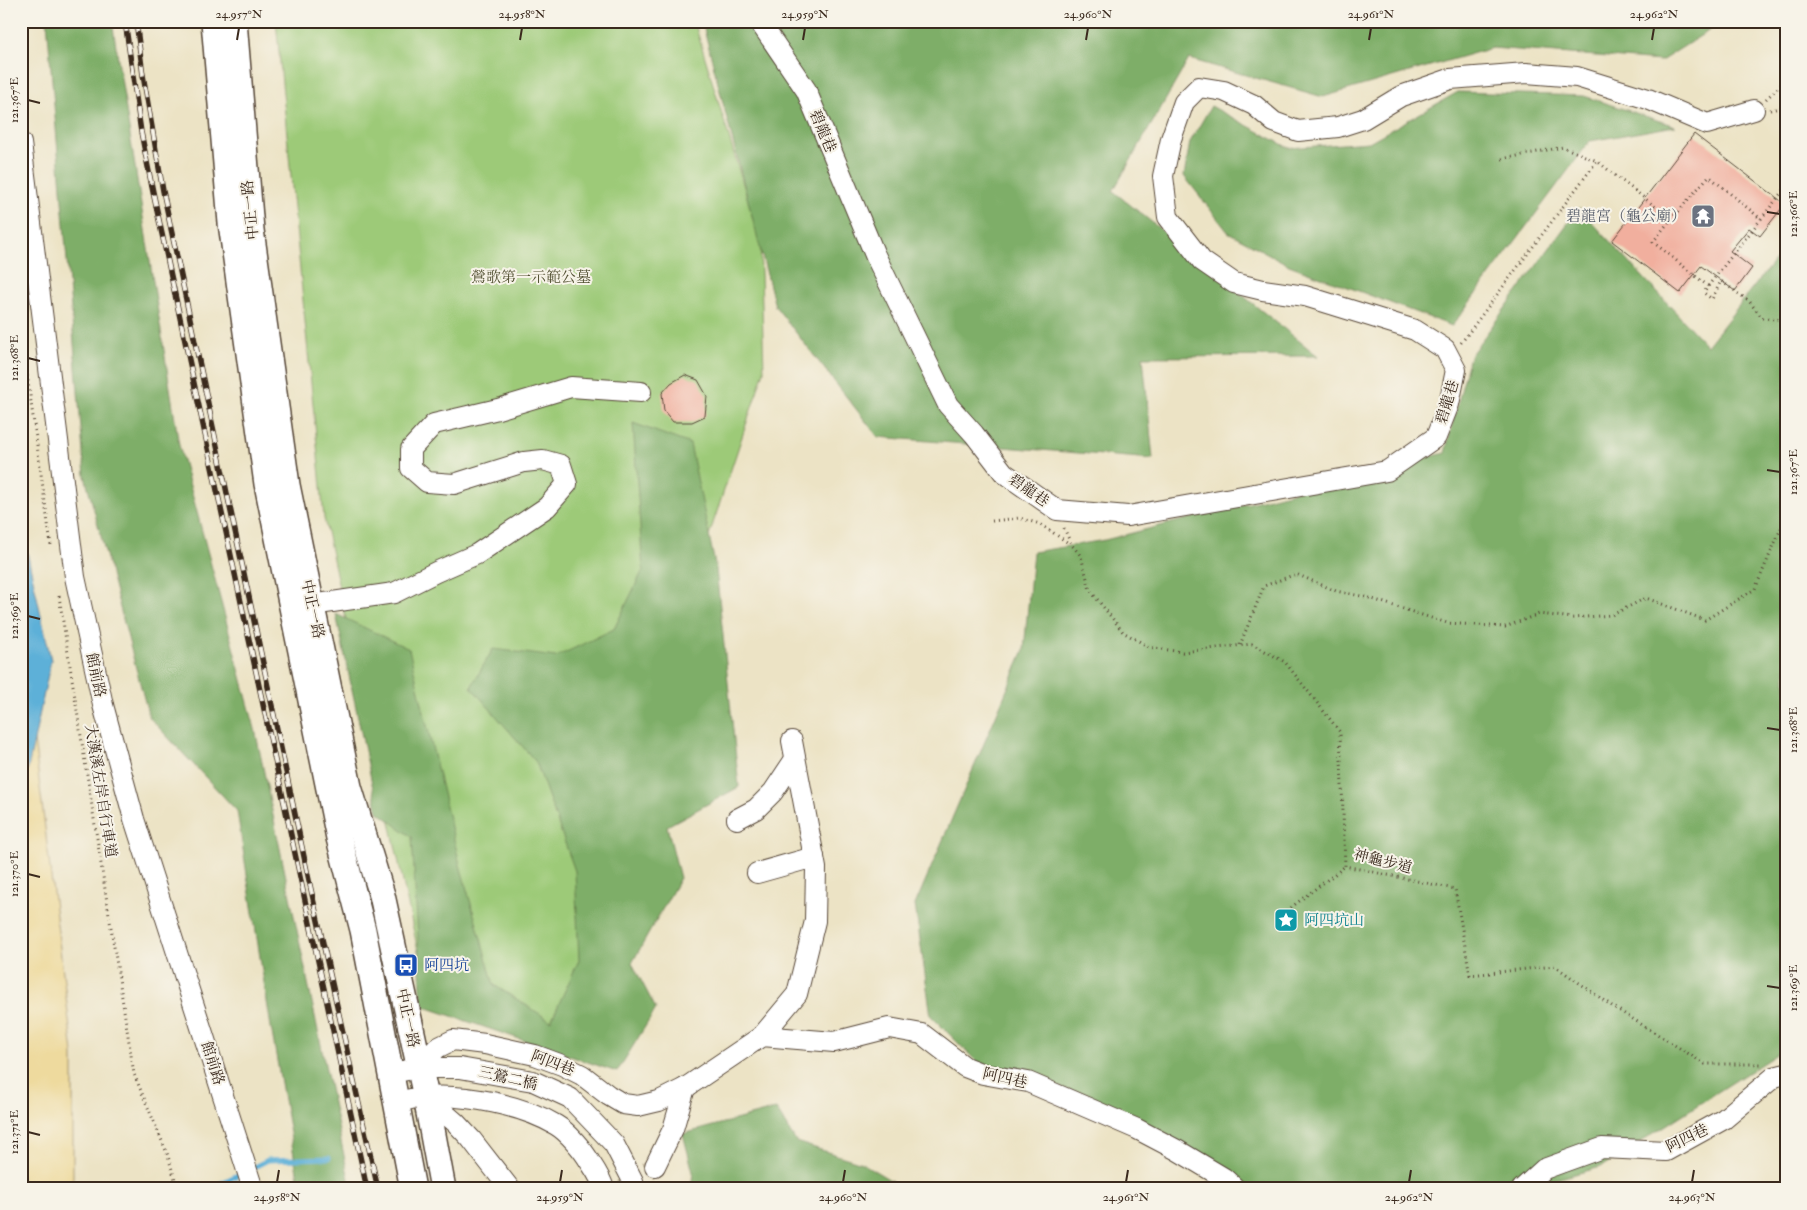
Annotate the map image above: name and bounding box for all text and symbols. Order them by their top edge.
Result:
text: 24.957°N [215,7,263,22]
text: 24.958°N [498,7,546,22]
text: 24.959°N [781,7,829,22]
text: 24.960°N [1064,7,1112,22]
text: 24.961°N [1348,7,1395,22]
text: 24.962°N [1630,7,1678,22]
text: 121.367°E [7,77,22,123]
street label: 碧龍巷 [805,107,840,156]
street label: 中正一路 [238,179,263,241]
text: 121.366°E [1786,190,1801,237]
temple icon: 碧龍宮（龜公廟） [1690,203,1716,229]
place label: 碧龍宮（龜公廟） [1566,207,1686,226]
park label: 鶯歌第一示範公墓 [471,268,591,287]
text: 121.368°E [7,335,22,381]
street label: 碧龍巷 [1432,378,1463,426]
text: 121.367°E [1786,449,1801,495]
street label: 碧龍巷 [1005,470,1053,511]
street label: 中正一路 [297,578,328,640]
text: 121.369°E [7,592,22,639]
street label: 館前路 [82,651,109,699]
text: 121.368°E [1786,707,1801,753]
street label: 大漢溪左岸自行車道 [81,723,120,859]
street label: 神龜步道 [1351,845,1414,878]
text: 121.370°E [7,851,22,897]
place icon: 阿四坑山 [1273,907,1299,933]
place label: 阿四坑山 [1304,911,1364,930]
bus stop icon: 阿四坑 [393,952,419,978]
place label: 阿四坑 [424,956,469,975]
text: 121.369°E [1786,964,1801,1011]
street label: 中正一路 [392,987,423,1049]
street label: 館前路 [197,1039,229,1087]
street label: 阿四巷 [528,1047,577,1080]
street label: 三鶯二橋 [477,1062,539,1094]
street label: 阿四巷 [981,1064,1029,1093]
text: 121.371°E [7,1110,22,1154]
street label: 阿四巷 [1663,1120,1712,1157]
text: 24.958°N [253,1190,301,1205]
text: 24.959°N [536,1190,584,1205]
text: 24.960°N [819,1190,867,1205]
text: 24.961°N [1103,1190,1150,1205]
text: 24.962°N [1385,1190,1433,1205]
text: 24.963°N [1669,1190,1716,1205]

